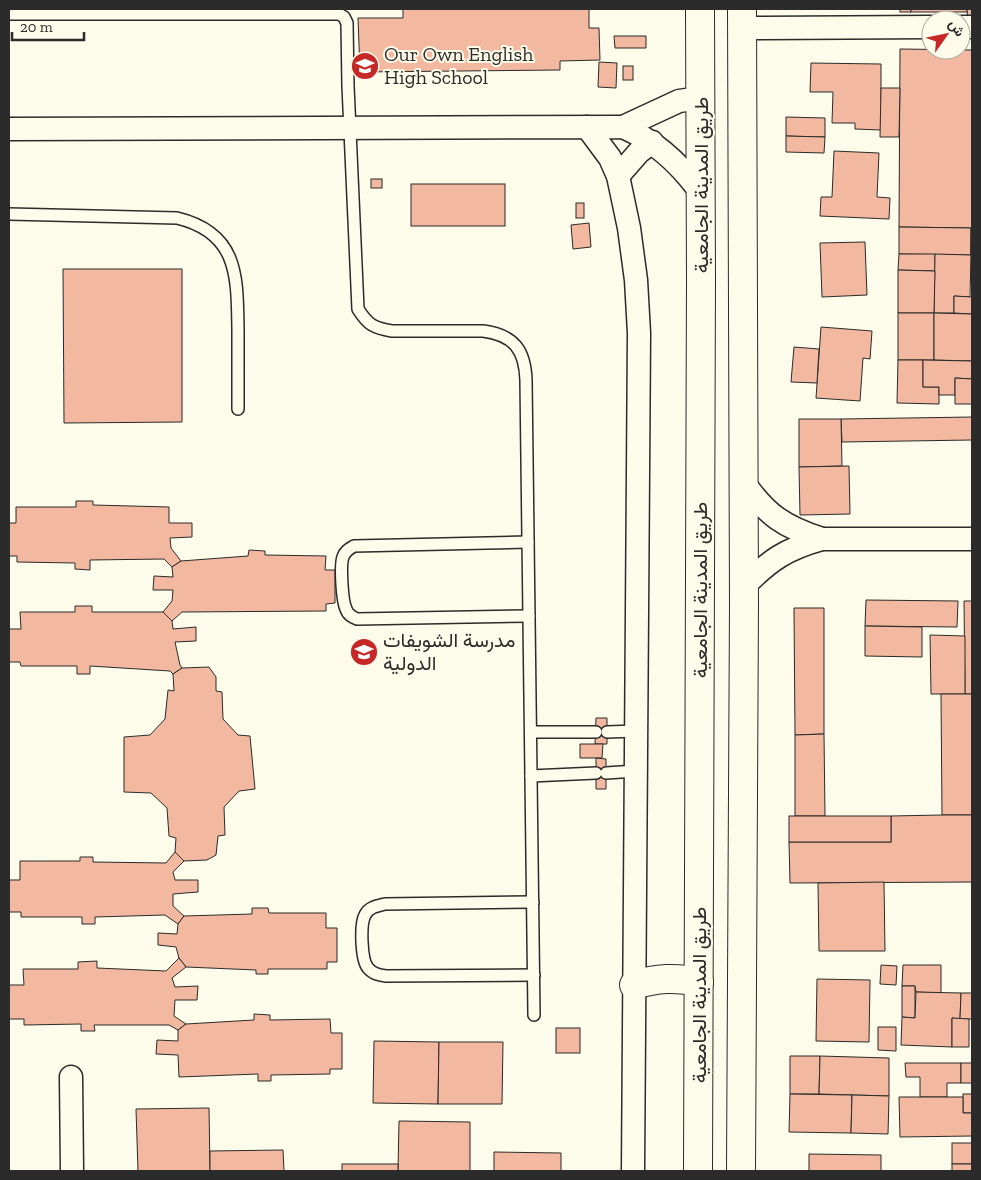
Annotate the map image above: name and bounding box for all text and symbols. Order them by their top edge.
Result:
scale bar [12,10,85,42]
north arrow [921,10,971,60]
text: ش [945,17,968,40]
text: 20 m [20,18,53,36]
place label: Our Own English High School [384,42,534,89]
school or university icon: Our Own English High School [350,51,380,81]
street label: طريق المدينة الجامعية [689,97,714,273]
street label: طريق المدينة الجامعية [688,502,713,678]
place label: مدرسة الشويفات الدولية [383,628,515,676]
school or university icon: مدرسة الشويفات الدولية [349,637,379,667]
street label: طريق المدينة الجامعية [687,907,712,1083]

